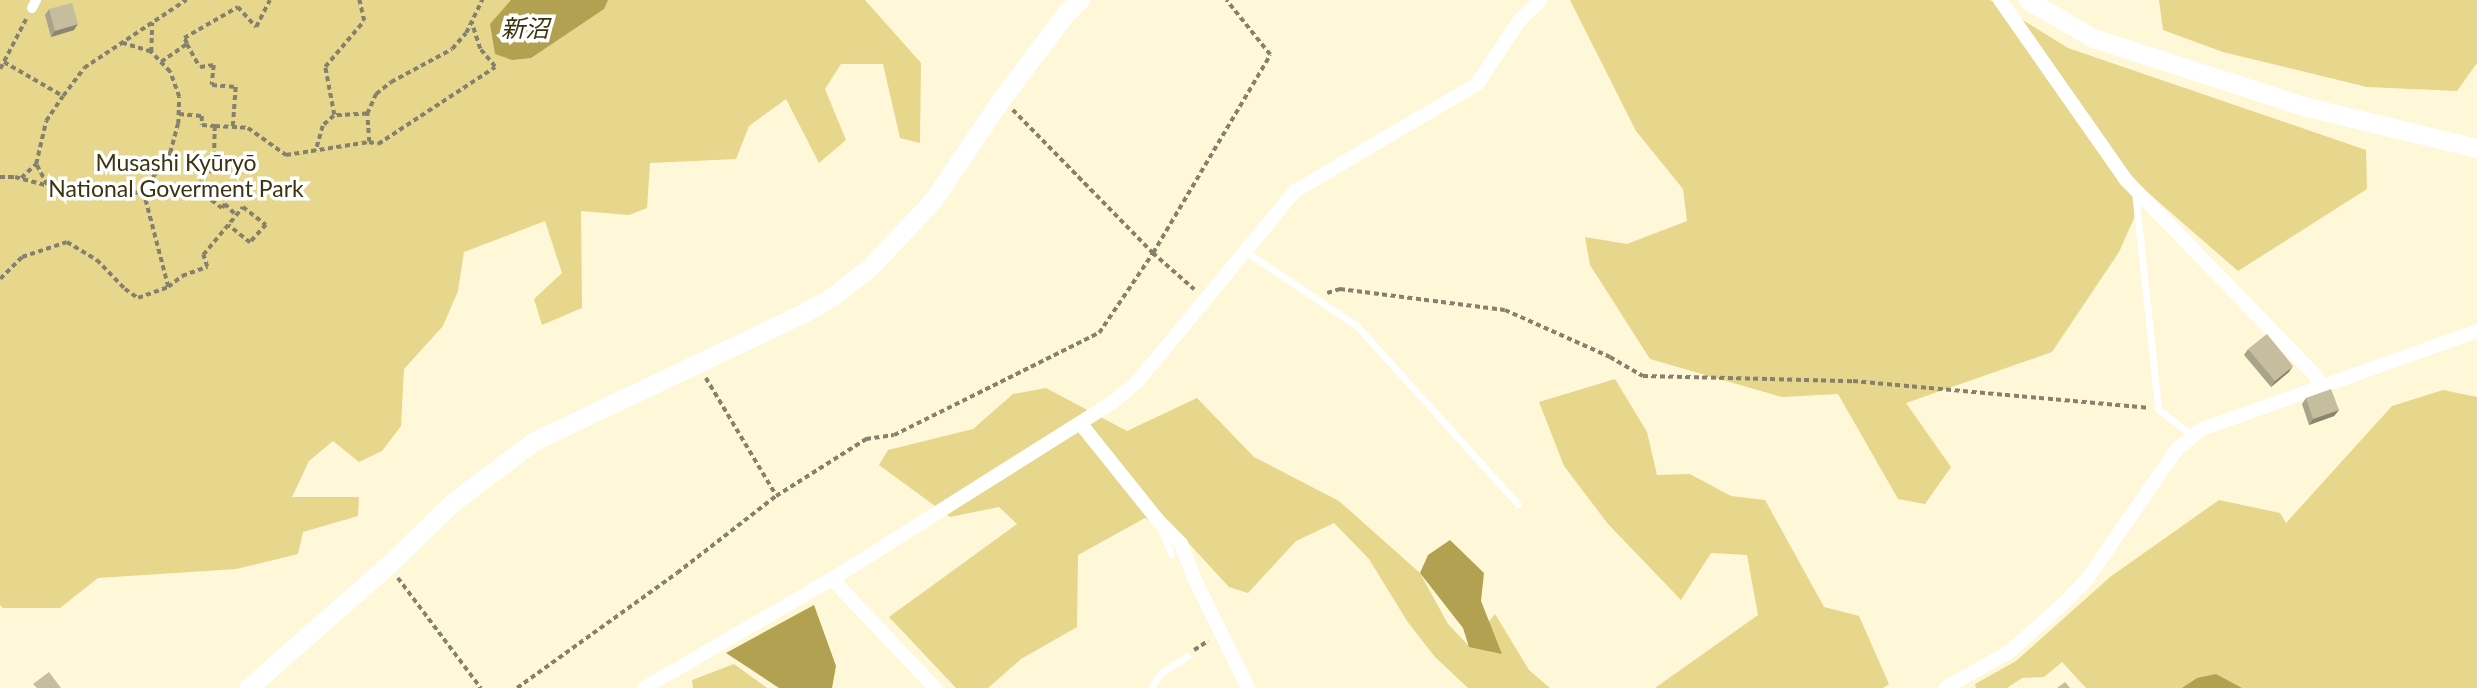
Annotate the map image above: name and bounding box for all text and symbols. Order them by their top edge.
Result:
water label: 新沼 [501,14,549,42]
park label: Musashi Kyūryō National Goverment Park [48,148,304,202]

